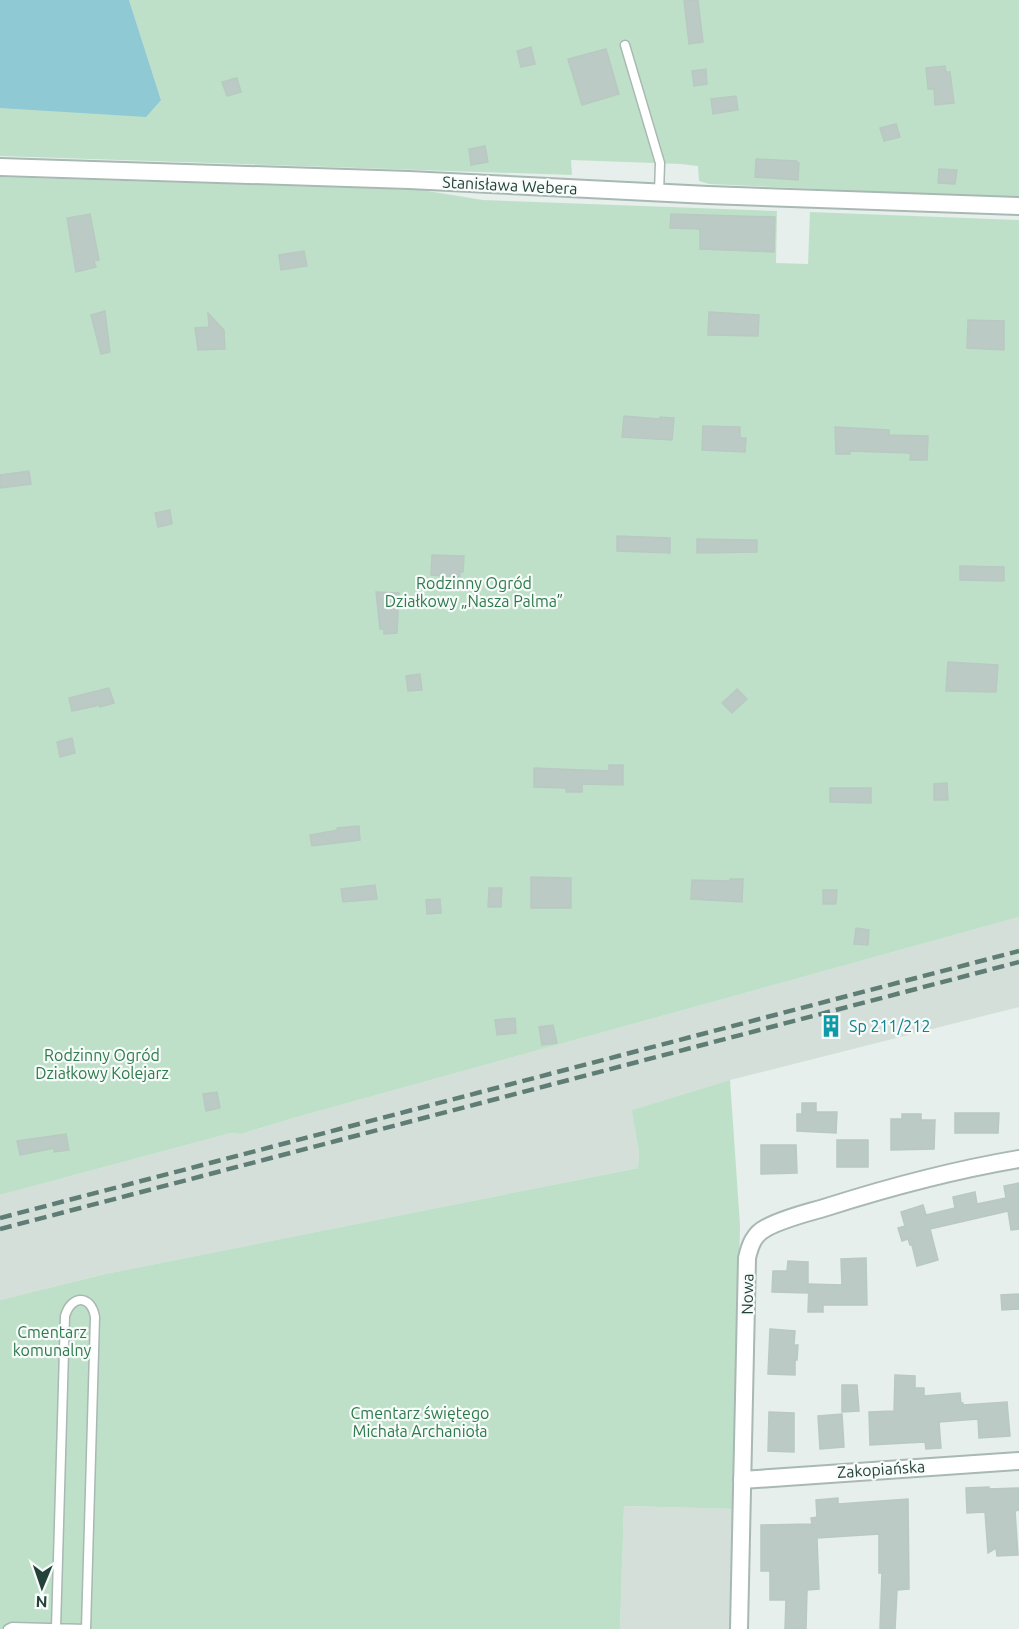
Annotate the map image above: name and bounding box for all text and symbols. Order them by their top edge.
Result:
street label: Stanisława Webera [442,172,578,198]
park label: Rodzinny Ogród Działkowy „Nasza Palma” [385,574,563,610]
building icon: Sp 211/212 [818,1013,844,1039]
place label: Sp 211/212 [849,1017,930,1035]
park label: Rodzinny Ogród Działkowy Kolejarz [35,1046,169,1082]
street label: Nowa [738,1273,756,1315]
park label: Cmentarz komunalny [13,1323,91,1359]
park label: Cmentarz świętego Michała Archanioła [351,1404,489,1440]
street label: Zakopiańska [836,1457,926,1481]
north arrow [12,1557,72,1617]
text: N [35,1593,48,1611]

